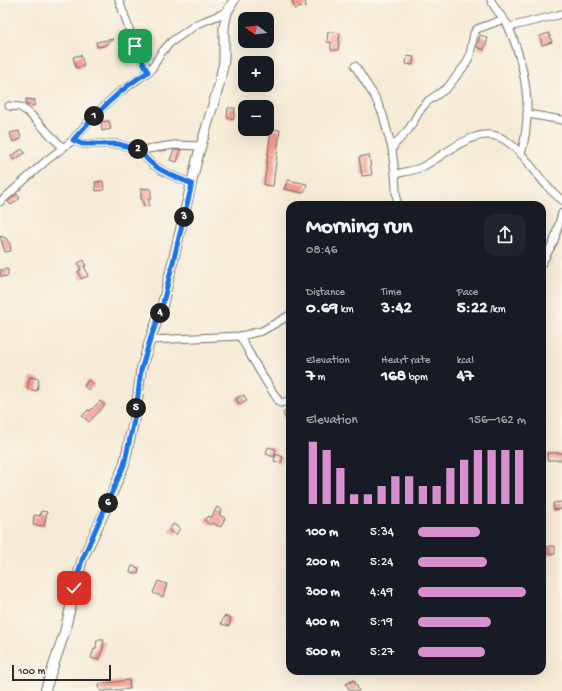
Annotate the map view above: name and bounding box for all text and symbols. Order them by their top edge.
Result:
north arrow [238,12,274,48]
map controls [238,12,274,136]
pin [118,29,152,63]
icon: arrive [124,35,146,57]
button: + [238,56,274,92]
button: − [238,100,274,136]
pin: 1 [84,106,104,126]
text: 1 [92,110,96,122]
pin: 2 [128,139,148,159]
text: 2 [135,143,141,155]
pin: 3 [174,207,194,227]
text: 3 [181,211,187,223]
button: share [484,214,526,256]
text: Morning run [306,215,412,241]
text: 08:46 [306,243,337,258]
text: Distance [306,287,345,299]
text: Time [381,287,401,299]
text: Pace [457,287,478,299]
text: 0.69 [306,299,338,319]
text: 3:42 [381,299,412,319]
text: 5:22 [457,299,488,319]
pin: 4 [150,303,170,323]
text: km [338,304,353,316]
text: /km [488,304,506,316]
text: 4 [157,307,163,319]
text: Elevation [306,355,350,367]
text: Heart rate [381,355,431,367]
text: kcal [457,355,474,367]
text: 7 [306,367,315,387]
text: 168 [381,367,406,387]
text: 47 [457,367,474,387]
text: m [315,372,325,384]
text: bpm [406,372,428,384]
pin: 5 [126,398,146,418]
text: 5 [133,402,139,414]
text: Elevation [306,413,358,428]
text: 156–162 m [469,413,526,428]
pin: 6 [98,493,118,513]
text: 6 [105,497,111,509]
text: 100 m [306,525,338,540]
text: 5:34 [370,525,394,540]
text: 200 m [306,555,339,570]
text: 5:24 [370,555,393,570]
pin [57,571,91,605]
icon: check [63,577,85,599]
text: 300 m [306,585,340,600]
text: 4:49 [370,585,393,600]
text: 400 m [306,615,339,630]
text: 5:19 [370,615,393,630]
text: 500 m [306,645,340,660]
text: 5:27 [370,645,394,660]
scale bar [12,663,111,682]
text: 100 m [18,666,45,678]

